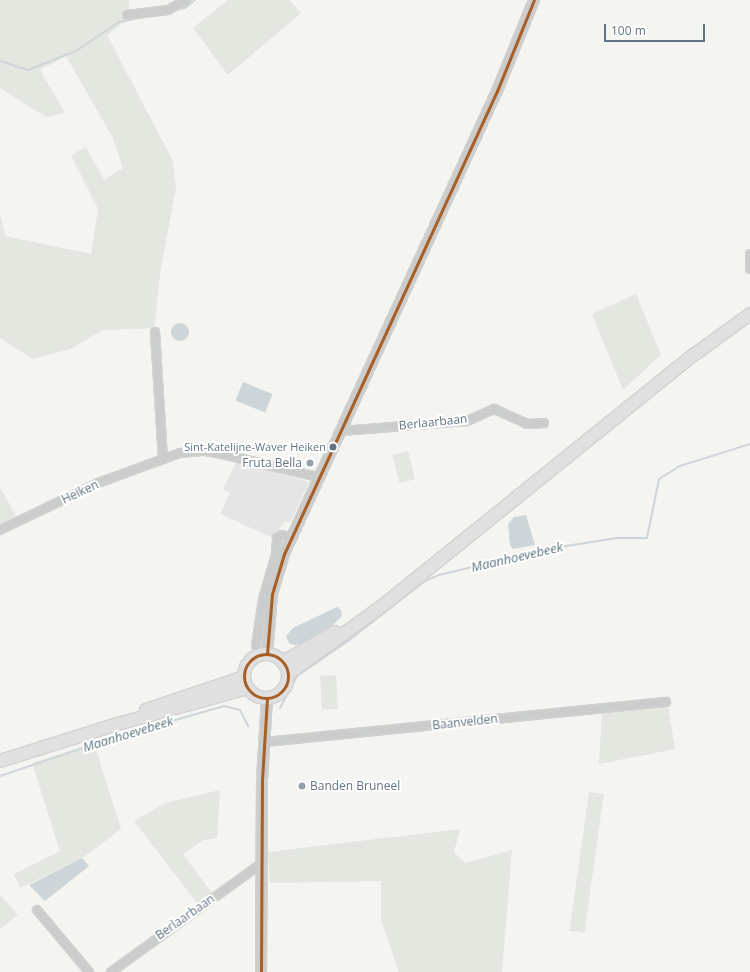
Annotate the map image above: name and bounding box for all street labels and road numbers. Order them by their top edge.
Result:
street label: Berlaarbaan [398,411,468,433]
street label: Heiken [59,477,101,507]
street label: Baanvelden [432,711,498,733]
street label: Berlaarbaan [153,891,217,943]

